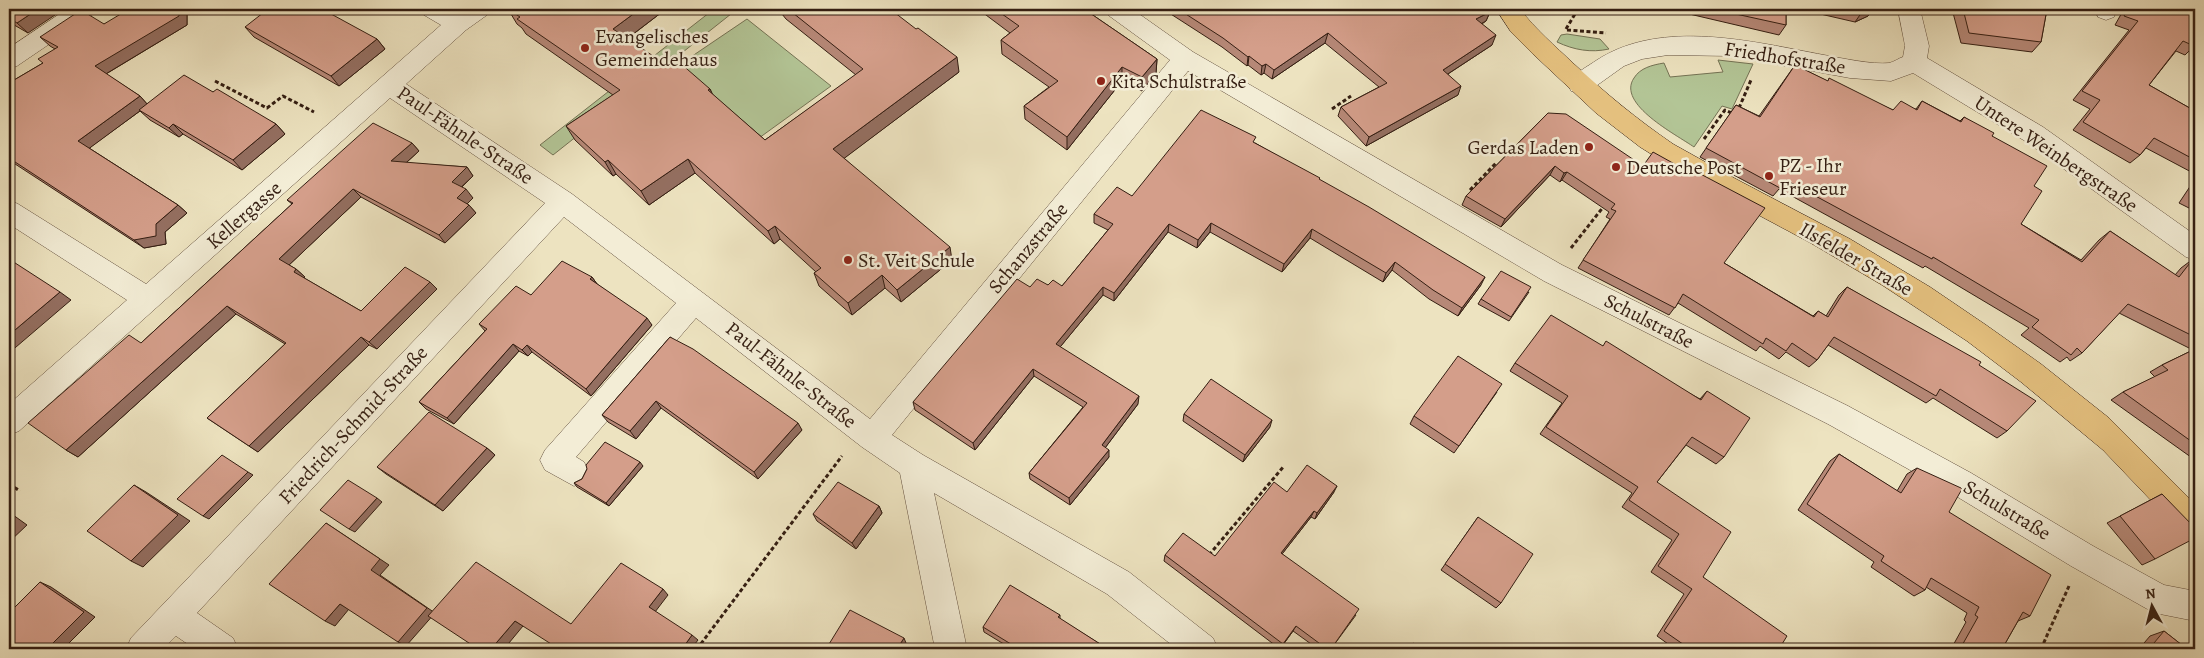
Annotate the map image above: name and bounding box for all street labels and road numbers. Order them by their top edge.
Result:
street label: Friedhofstraße [1723,35,1848,81]
street label: Paul-Fähnle-Straße [391,79,539,191]
street label: Untere Weinbergstraße [1969,89,2143,219]
street label: Kellergasse [201,175,287,255]
street label: Schanzstraße [982,197,1074,299]
street label: Ilsfelder Straße [1795,216,1917,302]
street label: Schulstraße [1600,287,1698,355]
street label: Paul-Fähnle-Straße [720,315,862,435]
street label: Friedrich-Schmid-Straße [272,340,434,510]
street label: Schulstraße [1958,473,2056,547]

